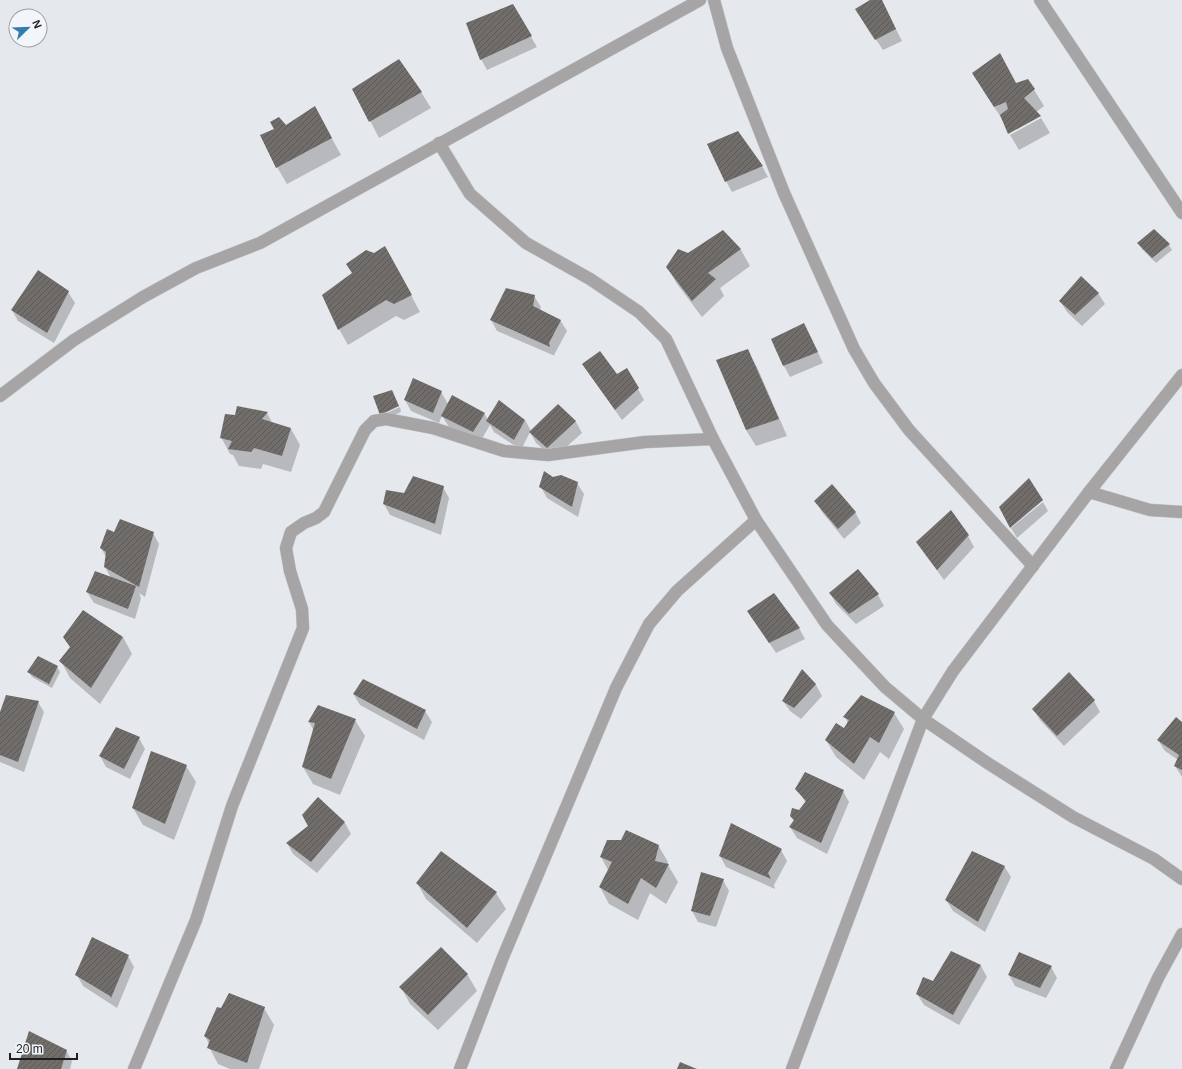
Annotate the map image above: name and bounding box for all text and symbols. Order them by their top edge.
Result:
north arrow [8,8,48,48]
text: N [30,18,44,30]
scale bar [10,1035,77,1061]
text: 20 m [16,1042,43,1056]

